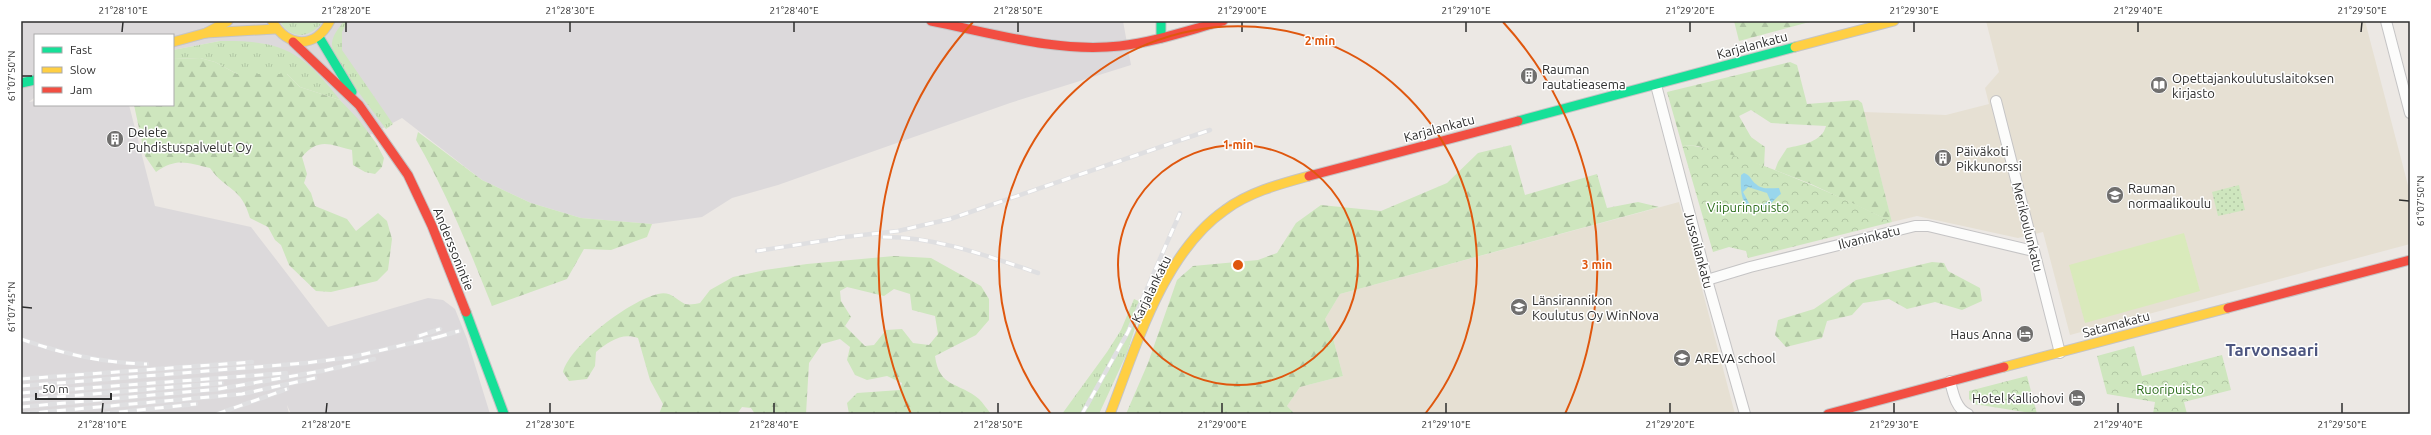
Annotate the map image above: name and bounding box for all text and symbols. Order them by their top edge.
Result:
text: 21°28'10"E [98,5,148,16]
text: 21°28'20"E [321,5,371,16]
text: 21°28'30"E [545,5,595,16]
text: 21°28'40"E [769,5,819,16]
text: 21°28'50"E [993,5,1043,16]
text: 21°29'00"E [1217,5,1267,16]
text: 21°29'10"E [1441,5,1491,16]
text: 21°29'20"E [1665,5,1715,16]
text: 21°29'30"E [1889,5,1939,16]
text: 21°29'40"E [2113,5,2163,16]
text: 21°29'50"E [2337,5,2387,16]
street label: Karjalankatu [1715,29,1789,61]
legend [34,34,174,106]
text: 2 min [1305,34,1335,47]
text: Fast [70,43,92,56]
text: 61°07'50"N [6,51,17,101]
place label: Rauman rautatieasema [1542,62,1626,91]
text: Slow [70,63,96,76]
building icon: Rauman rautatieasema [1519,66,1539,86]
place label: Opettajankoulutuslaitoksen kirjasto [2172,71,2334,100]
library icon: Opettajankoulutuslaitoksen kirjasto [2149,75,2169,95]
text: Jam [70,83,92,96]
street label: Karjalankatu [1402,112,1476,144]
place label: Delete Puhdistuspalvelut Oy [128,125,252,154]
building icon: Delete Puhdistuspalvelut Oy [105,129,125,149]
text: 1 min [1223,138,1253,151]
place label: Päiväkoti Pikkunorssi [1956,144,2022,173]
building icon: Päiväkoti Pikkunorssi [1933,148,1953,168]
text: 61°07'50"N [2415,176,2426,226]
street label: Merikoulunkatu [2010,181,2046,273]
place label: Rauman normaalikoulu [2128,181,2211,210]
school or university icon: Rauman normaalikoulu [2105,185,2125,205]
park label: Viipurinpuisto [1707,200,1789,214]
street label: Anderssonintie [431,206,477,292]
street label: Jussoilankatu [1682,210,1716,290]
street label: Ilvaninkatu [1836,223,1902,251]
street label: Karjalankatu [1129,253,1173,325]
centre of rings [1231,258,1245,272]
text: 3 min [1582,258,1612,271]
text: 61°07'45"N [6,282,17,332]
place label: Länsirannikon Koulutus Oy WinNova [1532,293,1659,322]
school or university icon: Länsirannikon Koulutus Oy WinNova [1509,297,1529,317]
street label: Satamakatu [2081,308,2151,340]
hotel icon: Haus Anna [2015,324,2035,344]
place label: Haus Anna [1950,327,2012,341]
district label: Tarvonsaari [2225,340,2319,359]
school or university icon: AREVA school [1672,348,1692,368]
place label: AREVA school [1695,351,1776,365]
scale bar [36,375,111,401]
text: 50 m [42,382,69,395]
park label: Ruoripuisto [2136,382,2204,396]
hotel icon: Hotel Kalliohovi [2067,388,2087,408]
place label: Hotel Kalliohovi [1972,391,2064,405]
text: 21°28'10"E [77,419,127,430]
text: 21°28'20"E [301,419,351,430]
text: 21°28'30"E [525,419,575,430]
text: 21°28'40"E [749,419,799,430]
text: 21°28'50"E [973,419,1023,430]
text: 21°29'00"E [1197,419,1247,430]
text: 21°29'10"E [1421,419,1471,430]
text: 21°29'20"E [1645,419,1695,430]
text: 21°29'30"E [1869,419,1919,430]
text: 21°29'40"E [2093,419,2143,430]
text: 21°29'50"E [2317,419,2367,430]

